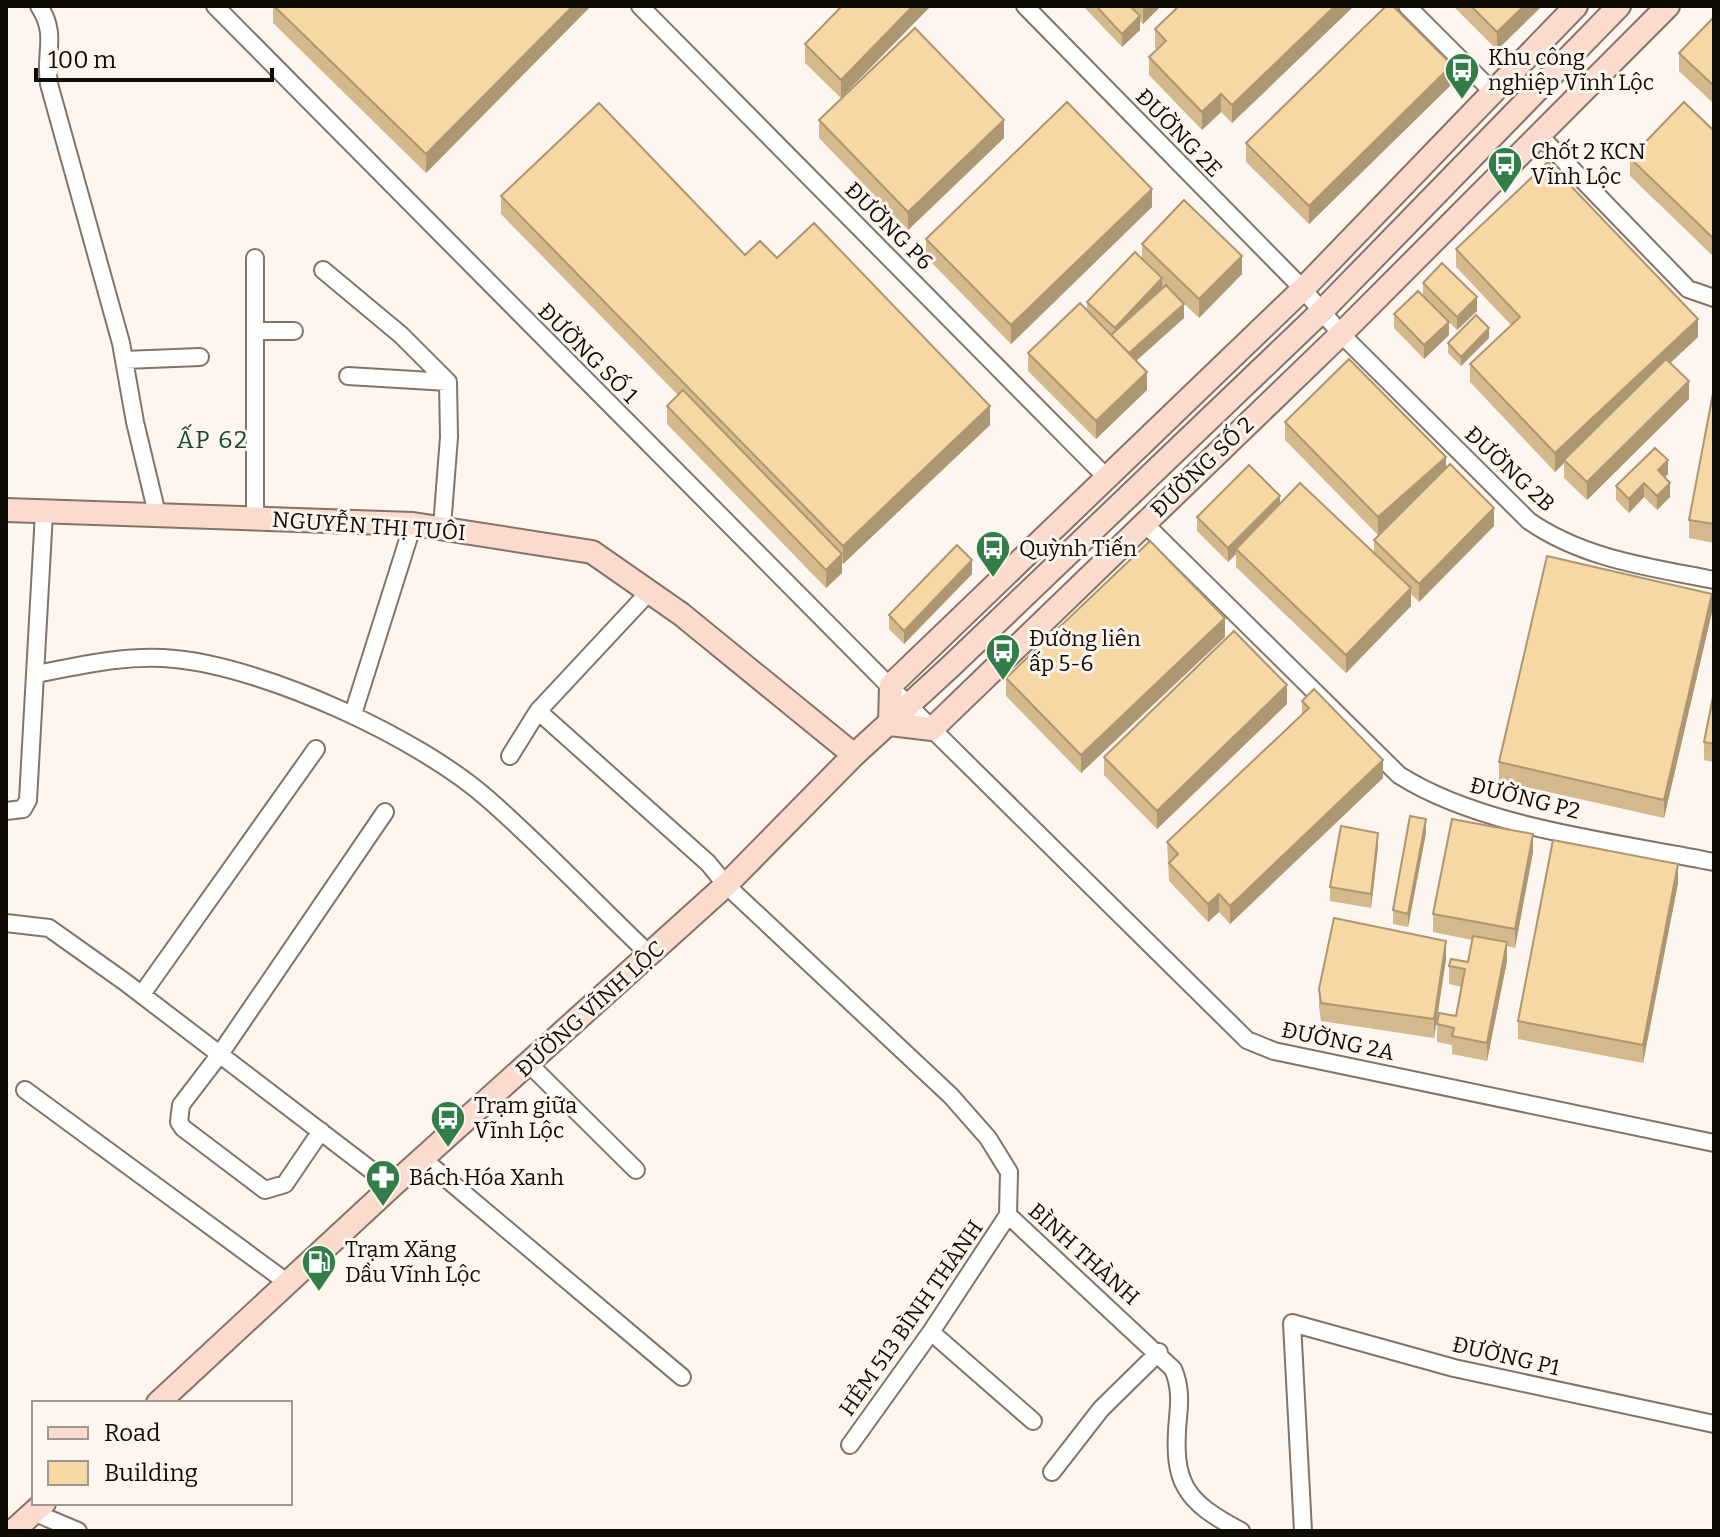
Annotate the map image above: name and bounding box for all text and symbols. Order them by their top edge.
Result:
scale bar [36,32,272,82]
place label: Khu công nghiệp Vĩnh Lộc [1488,44,1654,96]
text: 100 m [48,46,116,74]
bus stop icon: Khu công nghiệp Vĩnh Lộc [1443,51,1481,101]
street label: ĐƯỜNG 2E [1130,83,1228,183]
place label: Chốt 2 KCN Vĩnh Lộc [1531,138,1646,190]
bus stop icon: Chốt 2 KCN Vĩnh Lộc [1486,145,1524,195]
street label: ĐƯỜNG P6 [840,177,938,275]
street label: ĐƯỜNG SỐ 1 [533,296,645,408]
street label: ĐƯỜNG SỐ 2 [1143,410,1259,523]
street label: ĐƯỜNG 2B [1459,421,1561,517]
district label: ẤP 62 [177,423,249,454]
street label: NGUYỄN THỊ TUÔI [271,504,467,546]
bus stop icon: Quỳnh Tiến [974,529,1012,579]
place label: Quỳnh Tiến [1019,535,1137,562]
place label: Đường liên ấp 5-6 [1029,625,1141,677]
bus stop icon: Đường liên ấp 5-6 [984,632,1022,682]
street label: ĐƯỜNG P2 [1467,771,1583,825]
street label: ĐƯỜNG VĨNH LỘC [510,935,670,1083]
street label: ĐƯỜNG 2A [1279,1016,1397,1066]
place label: Trạm giữa Vĩnh Lộc [474,1092,577,1144]
bus stop icon: Trạm giữa Vĩnh Lộc [429,1099,467,1149]
pharmacy icon: Bách Hóa Xanh [364,1158,402,1208]
place label: Bách Hóa Xanh [409,1164,564,1191]
street label: BÌNH THÀNH [1023,1197,1145,1311]
street label: HẺM 513 BÌNH THÀNH [833,1215,989,1421]
place label: Trạm Xăng Dầu Vĩnh Lộc [345,1236,481,1288]
fuel station icon: Trạm Xăng Dầu Vĩnh Lộc [300,1243,338,1293]
street label: ĐƯỜNG P1 [1450,1331,1562,1381]
legend [32,1401,292,1505]
text: Road [104,1419,160,1447]
text: Building [104,1459,198,1487]

